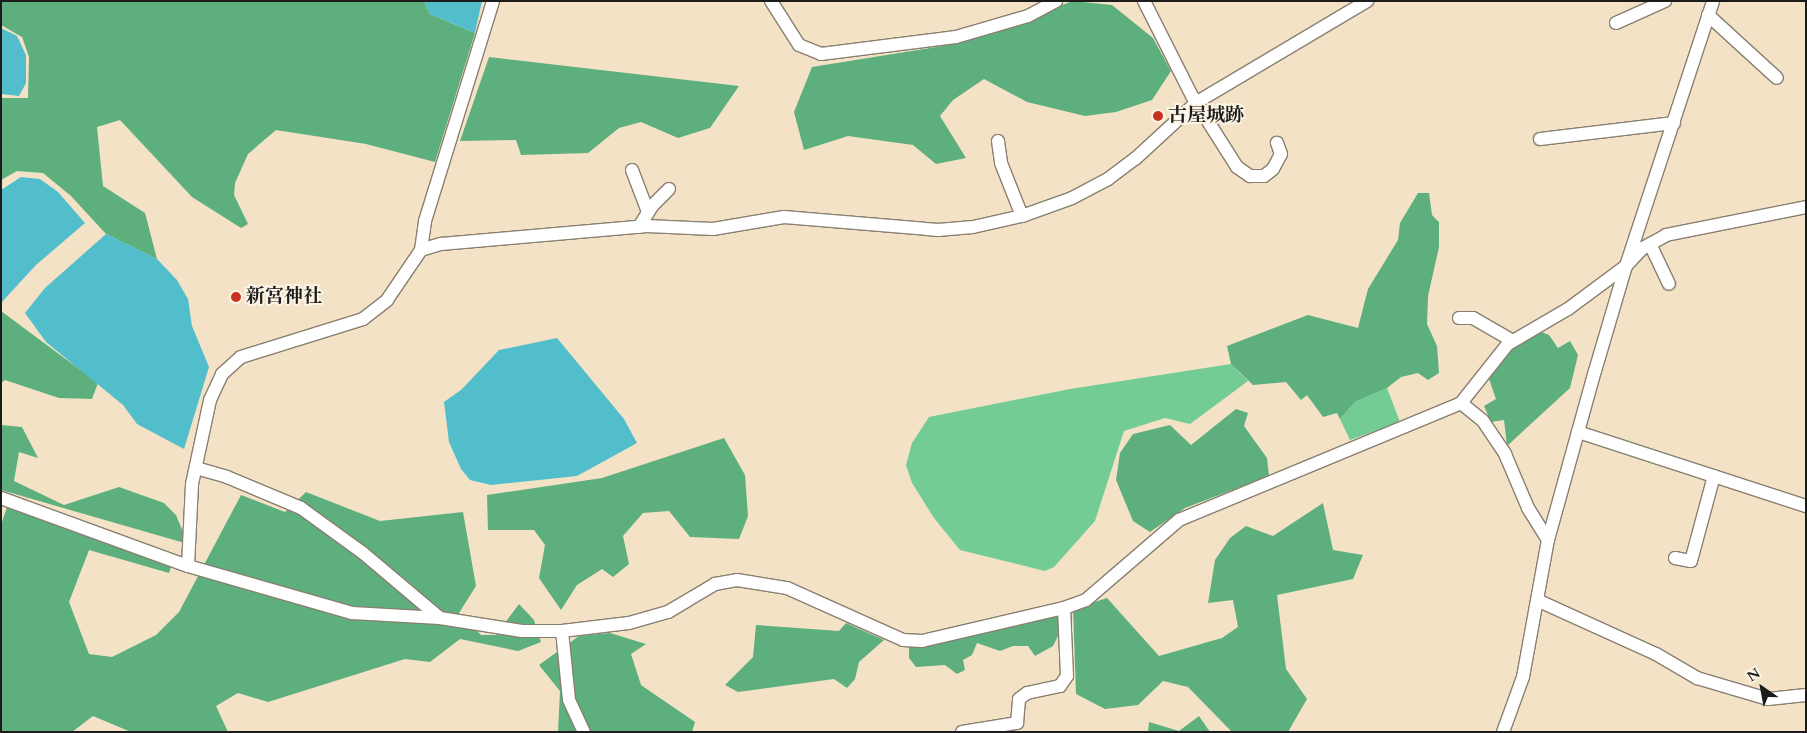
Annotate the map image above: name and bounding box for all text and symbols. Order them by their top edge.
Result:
place label: 古屋城跡 [1168,105,1244,127]
marker: 古屋城跡 [1152,110,1164,122]
place label: 新宮神社 [246,286,322,308]
marker: 新宮神社 [230,291,242,303]
north arrow [1737,663,1787,713]
text: N [1743,664,1764,686]

